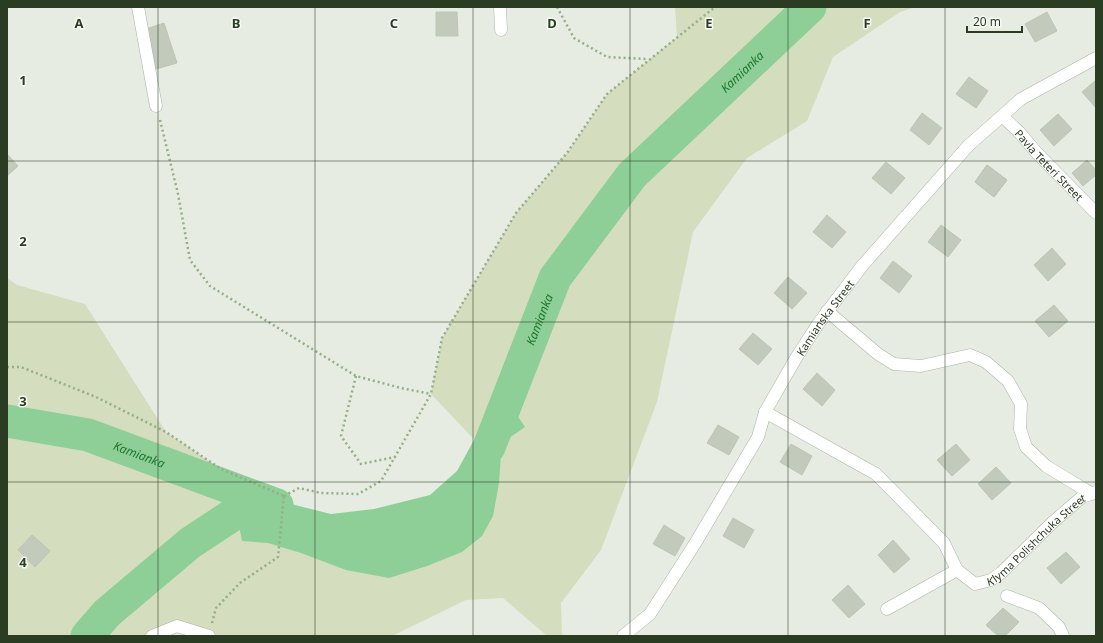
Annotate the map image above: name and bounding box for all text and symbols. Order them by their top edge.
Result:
scale bar [967,8,1022,34]
text: 20 m [973,13,1001,30]
text: A [75,14,84,32]
text: B [232,14,240,32]
text: C [390,14,398,32]
text: D [547,14,557,32]
text: E [705,14,713,32]
text: F [863,14,871,32]
water label: Kamianka [716,47,767,96]
text: 1 [19,71,27,89]
street label: Pavla Teteri Street [1012,126,1087,204]
text: 2 [19,232,27,250]
street label: Kamianska Street [792,276,857,358]
water label: Kamianka [521,291,557,348]
text: 3 [19,392,27,410]
water label: Kamianka [111,437,168,471]
street label: Klyma Polishchuka Street [985,489,1087,588]
text: 4 [19,553,27,571]

